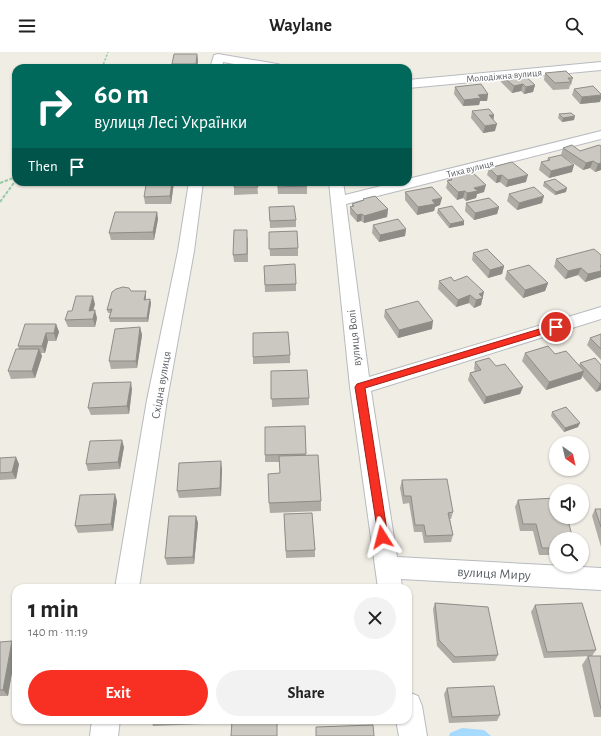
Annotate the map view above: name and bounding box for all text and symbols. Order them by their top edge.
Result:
icon: menu [16,15,38,37]
icon: search [563,15,585,37]
text: Waylane [269,17,332,35]
street label: Молодіжна вулиця [466,68,542,84]
icon: right [28,80,80,132]
text: 60 m [94,81,149,109]
text: вулиця Лесі Українки [94,114,247,132]
icon: arrive [66,156,88,178]
street label: Тиха вулиця [446,158,495,180]
text: Then [28,159,58,174]
street label: вулиця Волі [345,309,364,367]
pin [539,310,573,344]
icon: arrive [545,316,567,338]
street label: Східна вулиця [149,350,174,420]
north arrow [549,436,589,476]
map controls [549,436,589,572]
button: sound [549,484,589,524]
position arrow [361,516,403,558]
button: search [549,532,589,572]
street label: вулиця Миру [457,565,531,583]
button: close [354,597,396,639]
text: 1 min [28,598,79,622]
text: 140 m · 11:19 [28,626,88,639]
button: Exit [28,670,208,716]
button: Share [216,670,396,716]

